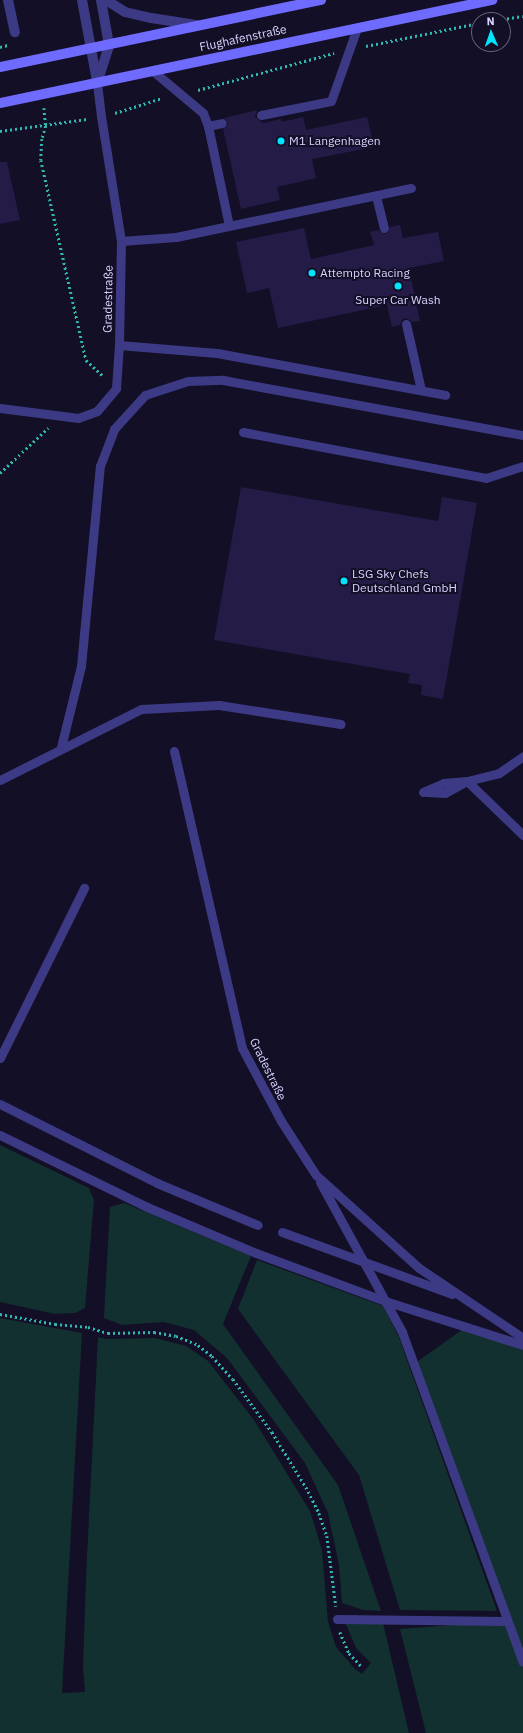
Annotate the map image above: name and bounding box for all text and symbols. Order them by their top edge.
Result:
north arrow [471,12,511,52]
text: N [486,14,495,28]
street label: Flughafenstraße [198,22,288,54]
place label: M1 Langenhagen [289,134,381,148]
marker: M1 Langenhagen [276,136,286,146]
street label: Gradestraße [100,265,116,333]
place label: Attempto Racing [320,266,410,280]
marker: Attempto Racing [307,268,317,278]
marker: Super Car Wash [393,281,403,291]
place label: Super Car Wash [355,293,441,307]
place label: LSG Sky Chefs Deutschland GmbH [352,567,457,595]
marker: LSG Sky Chefs Deutschland GmbH [339,576,349,586]
street label: Gradestraße [247,1035,289,1103]

